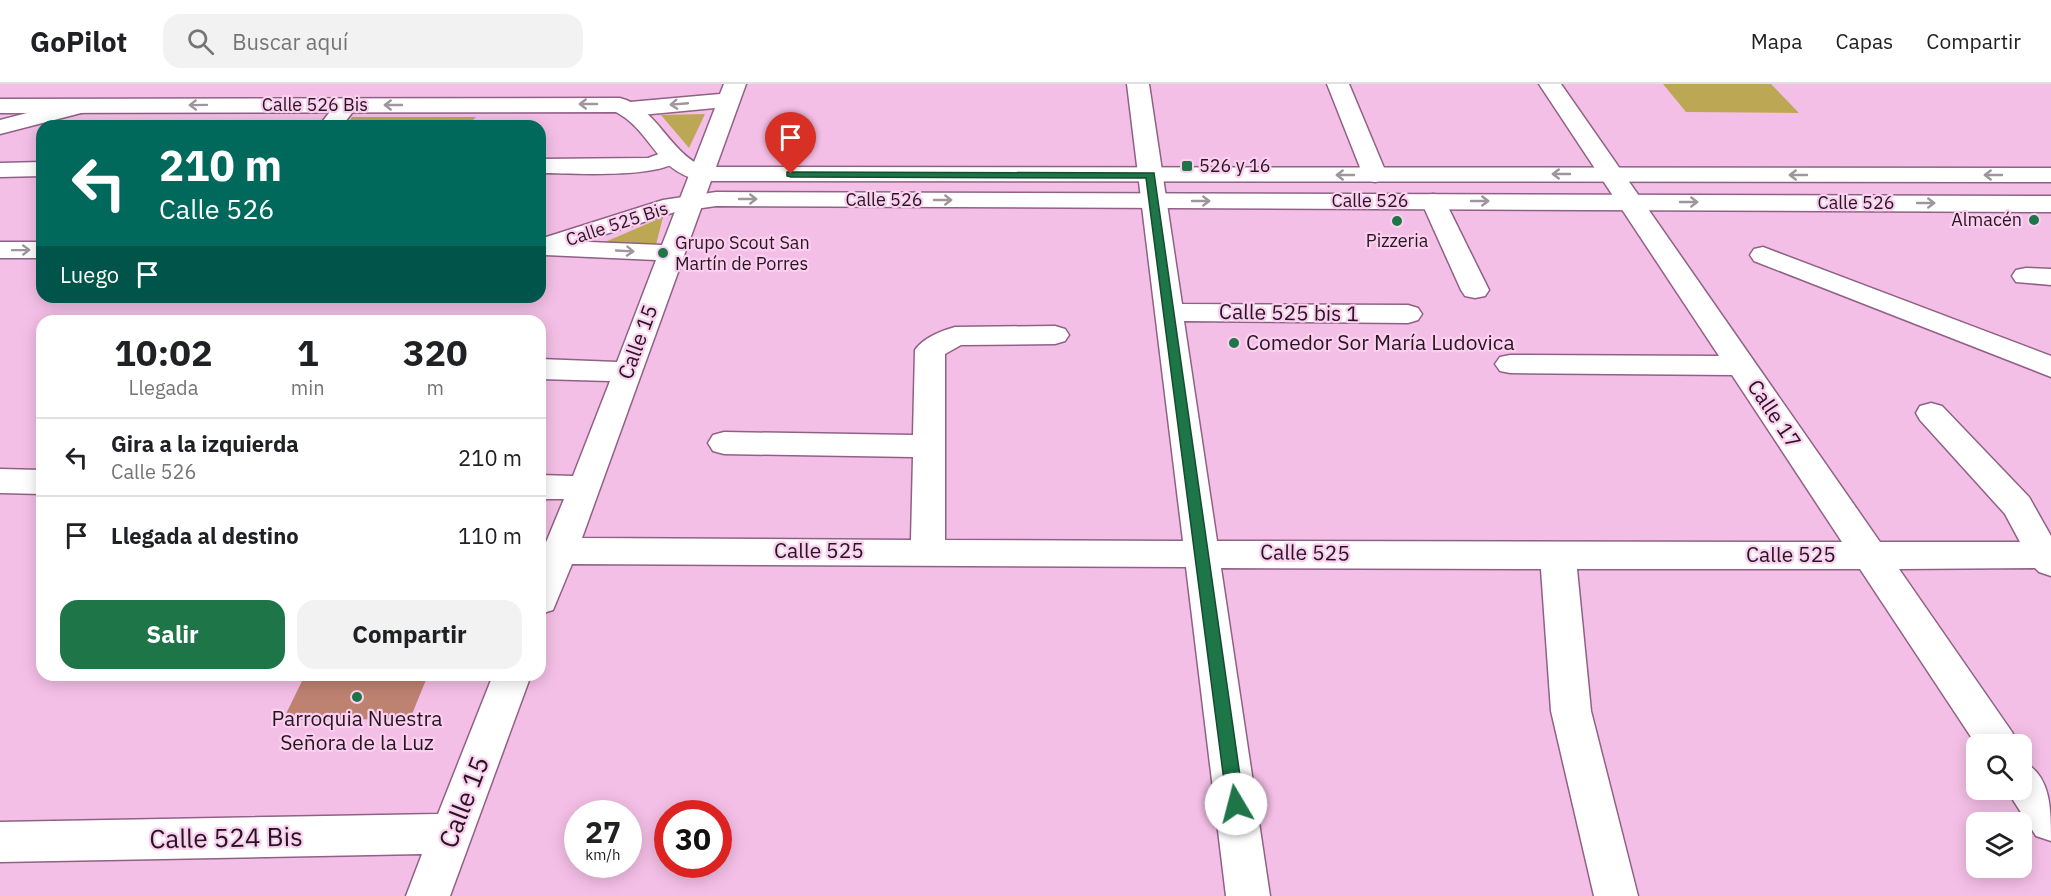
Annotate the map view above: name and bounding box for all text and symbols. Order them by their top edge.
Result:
search box [163,14,583,68]
text: GoPilot [30,23,127,60]
icon: search [184,25,217,58]
text: Buscar aquí [232,27,348,56]
text: Mapa [1751,27,1802,55]
text: Capas [1835,27,1893,55]
text: Compartir [1926,27,2021,55]
street label: Calle 526 Bis [262,93,368,116]
one-way arrow [578,98,598,110]
one-way arrow [383,99,403,111]
one-way arrow [670,99,690,110]
one-way arrow [188,100,208,111]
pin [765,112,816,174]
icon: arrive [774,121,807,154]
text: 210 m [159,138,282,193]
icon: left [60,144,138,222]
place label: 526 y 16 [1199,154,1270,177]
marker: 526 y 16 [1180,159,1194,173]
one-way arrow [1551,168,1571,180]
one-way arrow [1335,169,1355,181]
one-way arrow [1788,169,1808,181]
one-way arrow [1983,169,2003,181]
street label: Calle 526 [845,188,923,211]
street label: Calle 526 [1331,189,1409,212]
text: Calle 526 [159,191,275,226]
street label: Calle 526 [1817,191,1895,214]
one-way arrow [738,193,758,205]
one-way arrow [933,194,953,206]
one-way arrow [1191,195,1211,207]
one-way arrow [1470,195,1490,207]
street label: Calle 525 Bis [563,196,671,251]
one-way arrow [1678,196,1698,208]
one-way arrow [1915,197,1935,209]
place label: Almacén [1951,208,2022,231]
marker: Almacén [2027,213,2041,227]
marker: Pizzeria [1390,214,1404,228]
place label: Pizzeria [1366,229,1429,252]
place label: Grupo Scout San Martín de Porres [675,231,810,275]
one-way arrow [11,244,30,256]
one-way arrow [614,245,634,256]
marker: Grupo Scout San Martín de Porres [656,246,670,260]
icon: arrive [131,258,164,291]
text: Luego [60,260,119,289]
street label: Calle 525 bis 1 [1219,297,1359,327]
street label: Calle 15 [611,301,663,383]
place label: Comedor Sor María Ludovica [1246,328,1515,356]
text: 10:02 [114,329,213,376]
text: 1 [297,329,319,376]
text: 320 [403,329,468,376]
marker: Comedor Sor María Ludovica [1227,336,1241,350]
text: Llegada [128,374,198,401]
text: min [291,374,325,401]
text: m [427,374,444,401]
street label: Calle 17 [1742,374,1808,453]
text: Gira a la izquierda [111,429,299,458]
icon: left [60,441,93,474]
text: 210 m [458,443,522,472]
text: Calle 526 [111,458,197,485]
icon: arrive [60,519,93,552]
text: Llegada al destino [111,521,299,550]
text: 110 m [458,521,522,550]
street label: Calle 525 [774,536,864,564]
street label: Calle 525 [1260,537,1350,567]
street label: Calle 525 [1746,540,1836,568]
button: Salir [60,600,285,669]
button: Compartir [297,600,522,669]
marker: Parroquia Nuestra Señora de la Luz [350,690,364,704]
place label: Parroquia Nuestra Señora de la Luz [272,704,442,756]
map controls [1966,734,2032,878]
button: search [1966,734,2032,800]
street label: Calle 15 [430,751,496,852]
position arrow [1204,772,1268,836]
speed limit sign: 30 [654,800,732,878]
text: 27 [585,812,621,851]
button: layers [1966,812,2032,878]
street label: Calle 524 Bis [149,819,303,855]
text: km/h [585,845,621,864]

